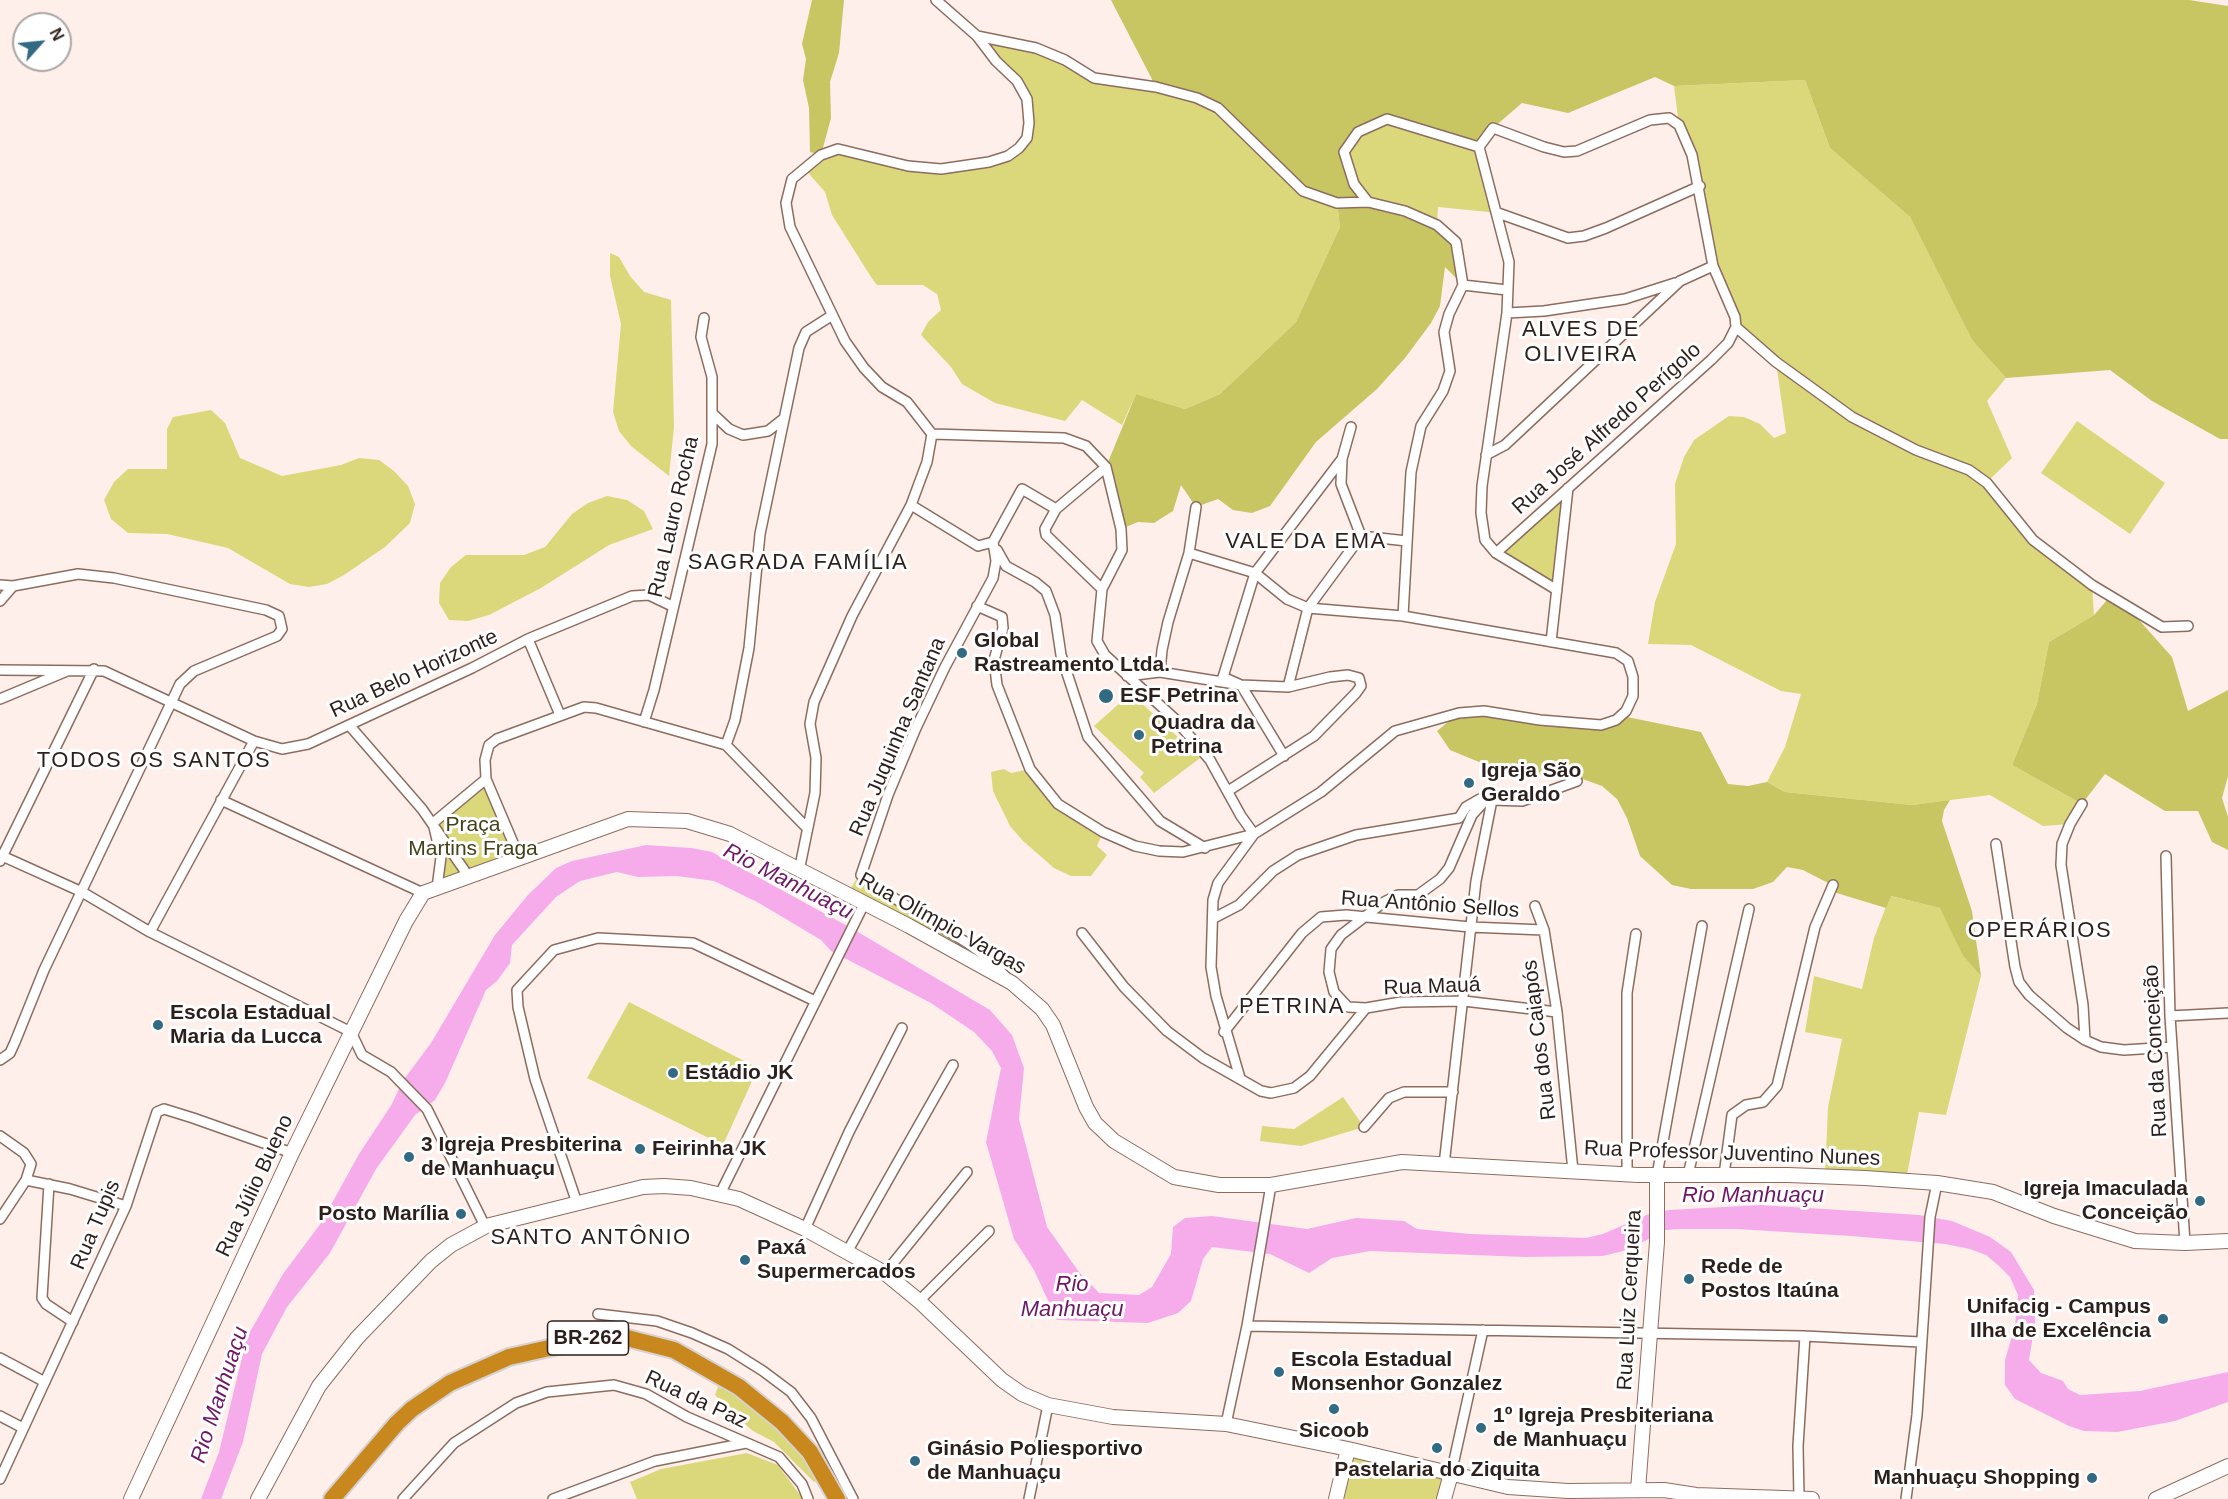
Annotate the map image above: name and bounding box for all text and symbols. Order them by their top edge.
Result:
north arrow [12,12,72,72]
text: N [47,25,67,44]
district label: ALVES DE OLIVEIRA [1522,317,1640,368]
street label: Rua José Alfredo Perígolo [1507,338,1707,520]
street label: Rua Lauro Rocha [643,434,705,600]
district label: VALE DA EMA [1225,529,1387,555]
district label: SAGRADA FAMÍLIA [688,550,908,576]
street label: Rua Belo Horizonte [326,624,502,724]
place label: Global Rastreamento Ltda. [974,628,1170,678]
street label: Rua Juquinha Santana [845,634,951,840]
marker: Global Rastreamento Ltda. [955,646,969,660]
place label: ESF Petrina [1120,683,1238,709]
marker: ESF Petrina [1097,687,1115,705]
place label: Quadra da Petrina [1151,710,1255,760]
marker: Quadra da Petrina [1132,728,1146,742]
district label: TODOS OS SANTOS [37,748,271,774]
place label: Igreja São Geraldo [1481,758,1581,808]
marker: Igreja São Geraldo [1462,776,1476,790]
park label: Praça Martins Fraga [408,812,538,862]
water label: Rio Manhuaçu [719,838,857,926]
street label: Rua Olímpio Vargas [854,868,1030,980]
street label: Rua Antônio Sellos [1340,886,1520,924]
district label: OPERÁRIOS [1968,918,2112,944]
street label: Rua dos Caiapós [1518,959,1562,1121]
street label: Rua da Conceição [2139,964,2173,1138]
street label: Rua Mauá [1383,973,1481,1001]
district label: PETRINA [1239,994,1345,1020]
place label: Escola Estadual Maria da Lucca [170,1000,331,1050]
marker: Escola Estadual Maria da Lucca [151,1018,165,1032]
place label: Estádio JK [685,1060,794,1086]
marker: Estádio JK [666,1066,680,1080]
street label: Rua Júlio Bueno [211,1111,299,1261]
place label: 3 Igreja Presbiterina de Manhuaçu [421,1132,622,1182]
place label: Feirinha JK [652,1136,766,1162]
street label: Rua Professor Juventino Nunes [1583,1136,1881,1172]
marker: Feirinha JK [633,1142,647,1156]
marker: 3 Igreja Presbiterina de Manhuaçu [402,1150,416,1164]
street label: Rua Tupis [66,1176,126,1274]
place label: Igreja Imaculada Conceição [2023,1176,2188,1226]
water label: Rio Manhuaçu [1682,1183,1824,1209]
marker: Igreja Imaculada Conceição [2193,1194,2207,1208]
place label: Posto Marília [318,1201,449,1227]
marker: Posto Marília [454,1207,468,1221]
street label: Rua Luiz Cerqueira [1613,1209,1647,1391]
district label: SANTO ANTÔNIO [490,1225,692,1251]
place label: Paxá Supermercados [757,1235,916,1285]
marker: Paxá Supermercados [738,1253,752,1267]
place label: Rede de Postos Itaúna [1701,1254,1839,1304]
water label: Rio Manhuaçu [1021,1272,1123,1324]
marker: Rede de Postos Itaúna [1682,1272,1696,1286]
place label: Unifacig - Campus Ilha de Excelência [1967,1294,2151,1344]
marker: Unifacig - Campus Ilha de Excelência [2156,1312,2170,1326]
road number: BR-262 [548,1321,628,1355]
water label: Rio Manhuaçu [186,1323,254,1467]
place label: Escola Estadual Monsenhor Gonzalez [1291,1347,1502,1397]
street label: Rua da Paz [641,1365,751,1435]
marker: Escola Estadual Monsenhor Gonzalez [1272,1365,1286,1379]
marker: Sicoob [1327,1402,1341,1416]
place label: 1º Igreja Presbiteriana de Manhuaçu [1493,1403,1713,1453]
place label: Sicoob [1299,1418,1369,1444]
marker: 1º Igreja Presbiteriana de Manhuaçu [1474,1421,1488,1435]
place label: Ginásio Poliesportivo de Manhuaçu [927,1436,1143,1486]
marker: Pastelaria do Ziquita [1430,1441,1444,1455]
marker: Ginásio Poliesportivo de Manhuaçu [908,1454,922,1468]
place label: Pastelaria do Ziquita [1334,1457,1540,1483]
place label: Manhuaçu Shopping [1874,1465,2080,1491]
marker: Manhuaçu Shopping [2085,1471,2099,1485]

